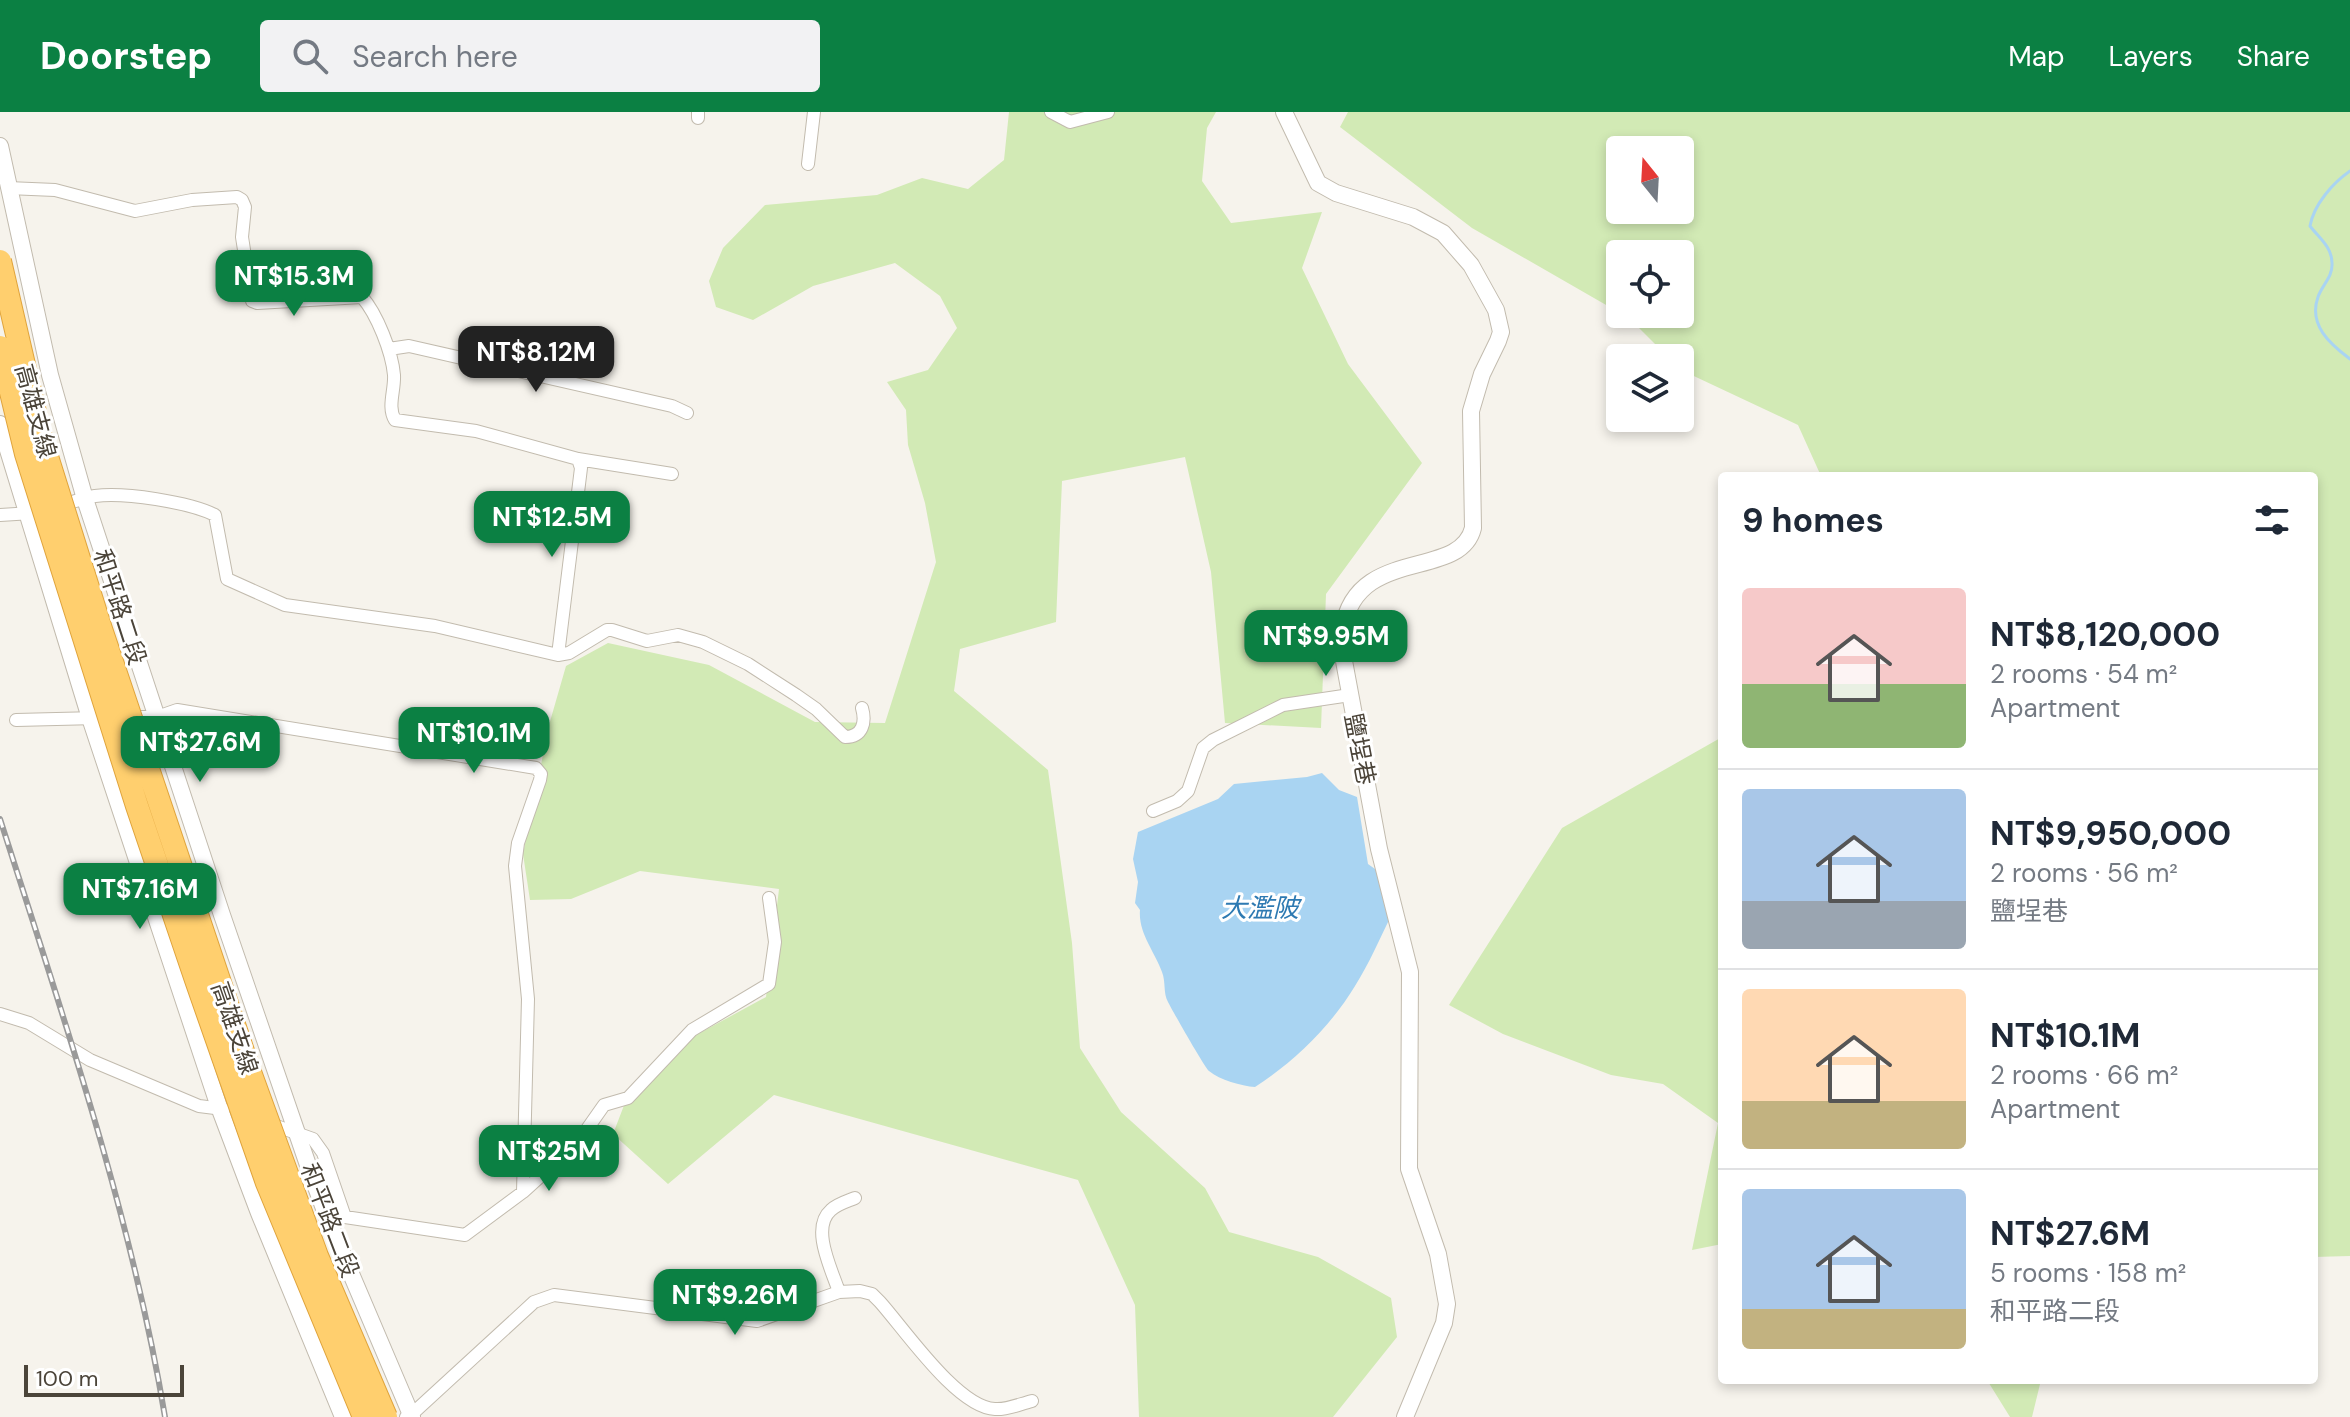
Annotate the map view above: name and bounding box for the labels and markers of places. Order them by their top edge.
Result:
pin: NT$15.3M [211,250,377,318]
pin: NT$8.12M [453,326,619,394]
pin: NT$12.5M [469,491,635,559]
pin: NT$9.95M [1243,610,1409,678]
pin: NT$10.1M [391,707,557,775]
pin: NT$27.6M [117,716,283,784]
pin: NT$7.16M [57,863,223,931]
pin: NT$25M [484,1125,614,1193]
pin: NT$9.26M [652,1269,818,1337]

